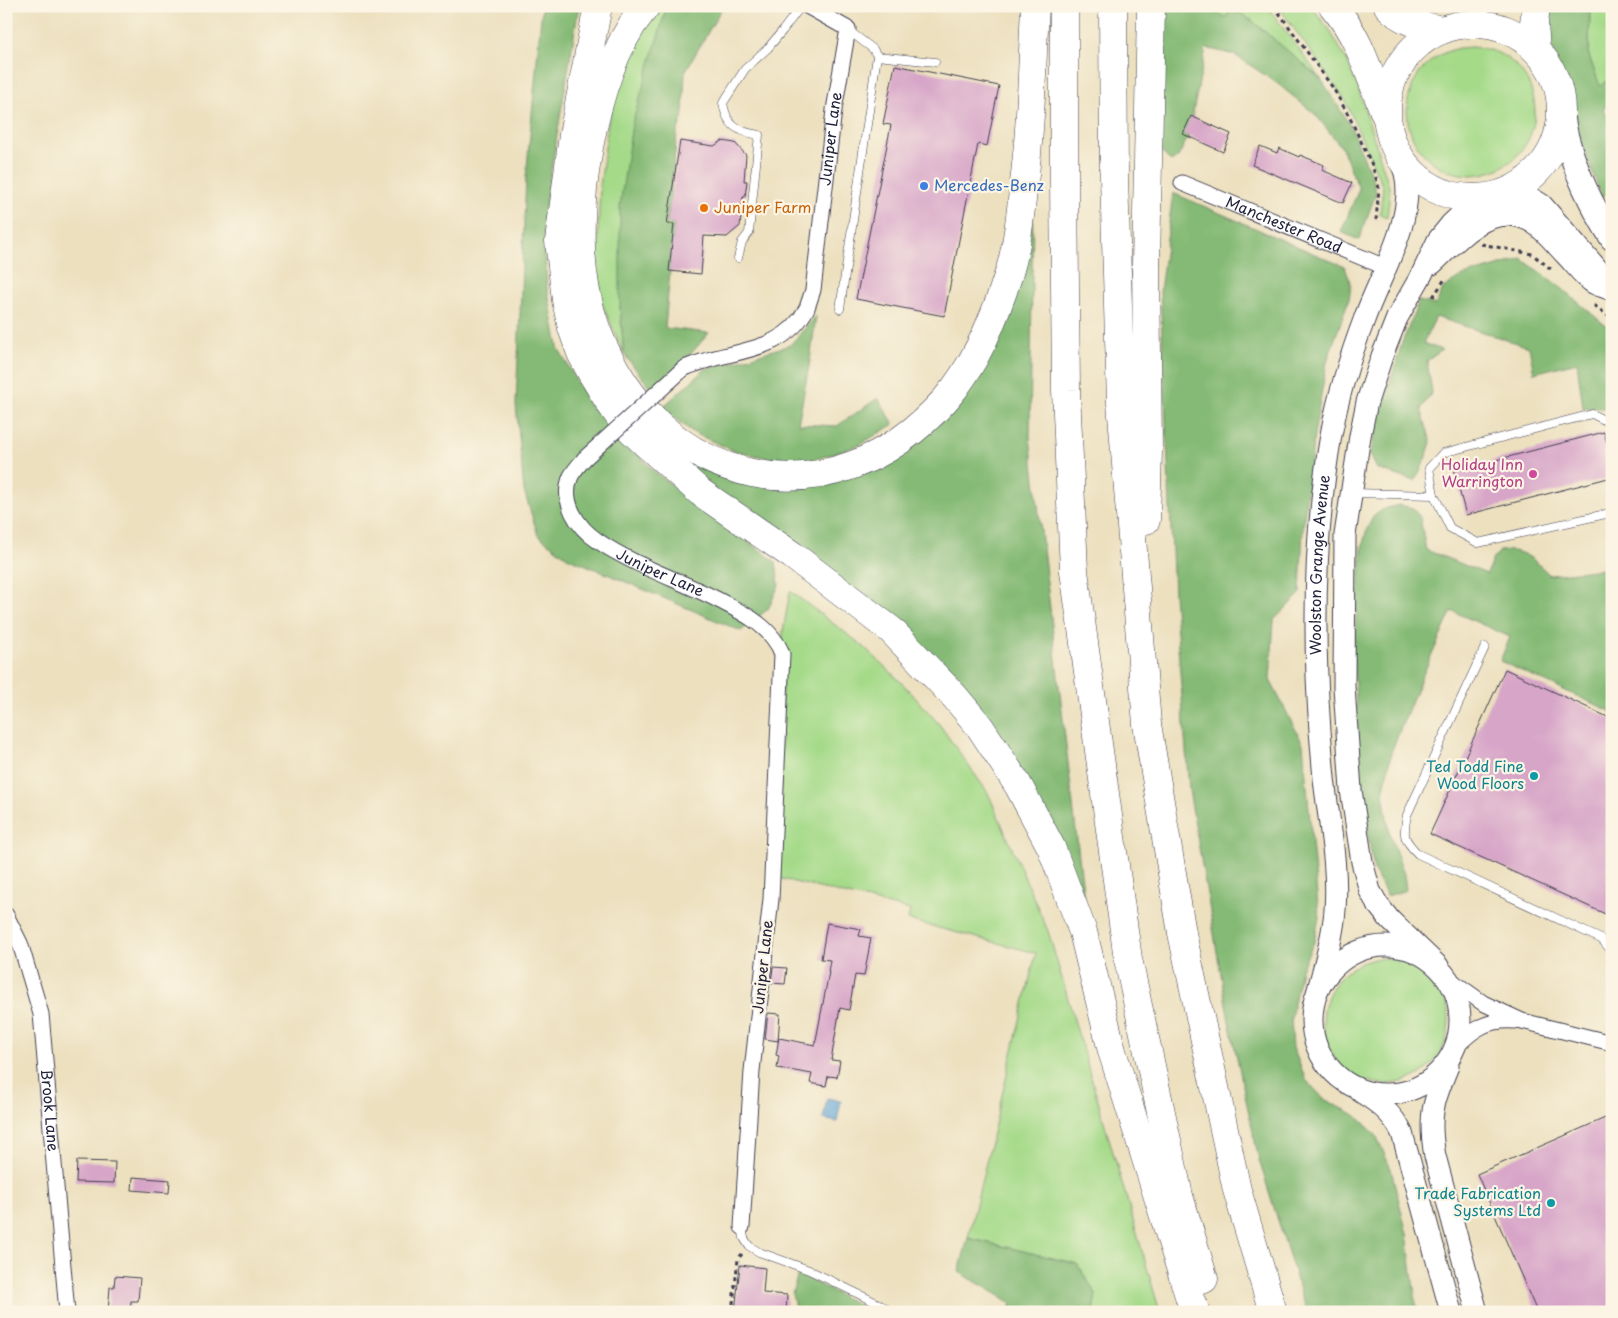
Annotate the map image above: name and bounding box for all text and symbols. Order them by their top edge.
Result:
street label: Juniper Lane [812,90,847,187]
place label: Mercedes-Benz [934,173,1044,196]
marker: Mercedes-Benz [918,180,930,192]
street label: Manchester Road [1223,189,1346,258]
place label: Juniper Farm [714,195,811,218]
marker: Juniper Farm [698,202,710,214]
place label: Holiday Inn Warrington [1441,452,1523,492]
marker: Holiday Inn Warrington [1527,468,1539,480]
street label: Woolston Grange Avenue [1303,473,1335,655]
street label: Juniper Lane [613,541,708,602]
place label: Ted Todd Fine Wood Floors [1426,754,1524,794]
marker: Ted Todd Fine Wood Floors [1528,770,1540,782]
street label: Juniper Lane [745,919,778,1015]
street label: Brook Lane [36,1068,66,1152]
place label: Trade Fabrication Systems Ltd [1414,1181,1541,1221]
marker: Trade Fabrication Systems Ltd [1545,1197,1557,1209]

